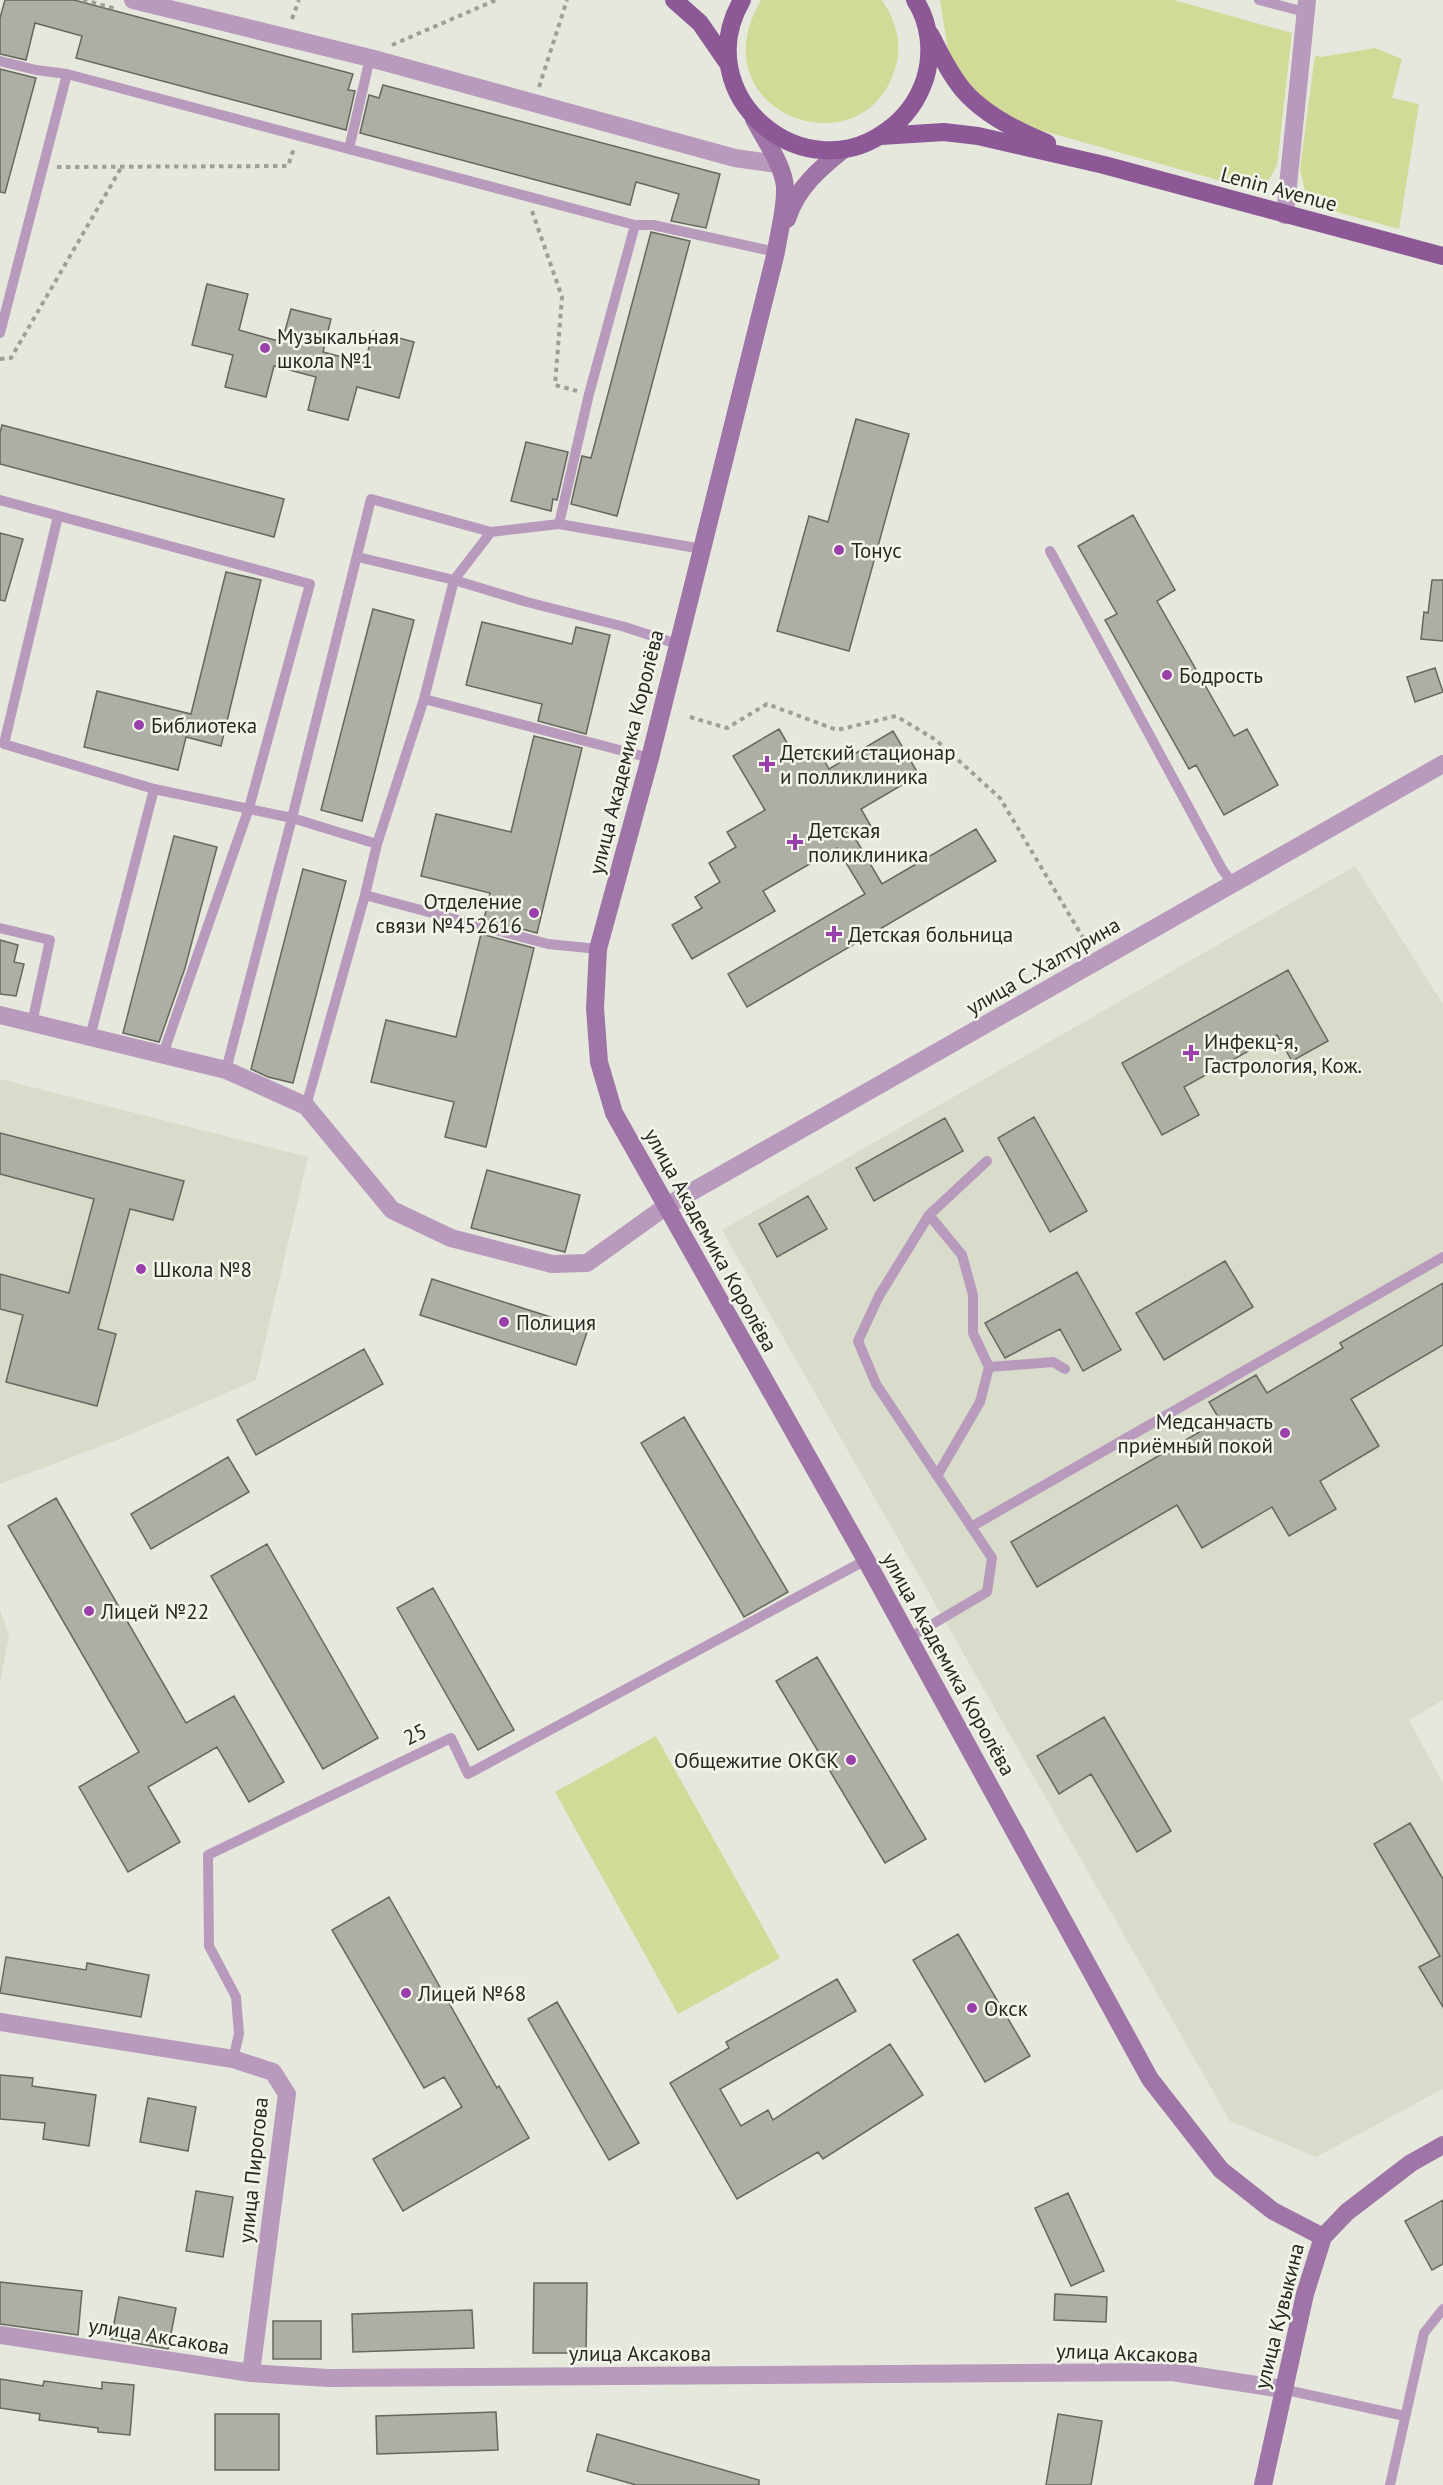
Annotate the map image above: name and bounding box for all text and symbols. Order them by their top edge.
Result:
street label: Lenin Avenue [1218,161,1340,217]
place label: Музыкальная школа №1 [277,323,399,374]
marker: Музыкальная школа №1 [258,341,272,355]
place label: Тонус [851,537,902,564]
marker: Тонус [832,543,846,557]
street label: улица Академика Королёва [582,627,670,877]
place label: Бодрость [1179,662,1263,689]
marker: Бодрость [1160,668,1174,682]
place label: Библиотека [151,712,257,739]
marker: Библиотека [132,718,146,732]
place label: Детский стационар и полликлиника [780,739,956,790]
marker: Детский стационар и полликлиника [758,755,776,773]
place label: Детская поликлиника [808,817,928,868]
marker: Детская поликлиника [786,833,804,851]
place label: Отделение связи №452616 [376,888,522,939]
marker: Отделение связи №452616 [527,906,541,920]
street label: улица С.Халтурина [961,911,1125,1021]
place label: Детская больница [848,921,1013,948]
marker: Детская больница [825,925,843,943]
place label: Инфекц-я, Гастрология, Кож. [1204,1028,1362,1079]
marker: Инфекц-я, Гастрология, Кож. [1182,1044,1200,1062]
street label: улица Академика Королёва [638,1123,784,1357]
place label: Школа №8 [153,1256,252,1283]
marker: Школа №8 [134,1262,148,1276]
place label: Полиция [516,1309,596,1336]
marker: Полиция [497,1315,511,1329]
place label: Медсанчасть приёмный покой [1117,1408,1273,1459]
marker: Медсанчасть приёмный покой [1278,1426,1292,1440]
street label: улица Академика Королёва [876,1547,1022,1781]
place label: Лицей №22 [100,1598,209,1625]
marker: Лицей №22 [82,1604,96,1618]
street label: 25 [399,1717,431,1751]
place label: Общежитие ОКСК [674,1747,839,1774]
marker: Общежитие ОКСК [844,1753,858,1767]
place label: Лицей №68 [417,1980,526,2007]
marker: Лицей №68 [399,1986,413,2000]
place label: Окск [984,1995,1028,2022]
marker: Окск [965,2001,979,2015]
street label: улица Пирогова [232,2096,274,2244]
street label: улица Кувыкина [1248,2240,1310,2392]
street label: улица Аксакова [87,2312,231,2360]
street label: улица Аксакова [1055,2337,1199,2369]
street label: улица Аксакова [569,2340,711,2367]

